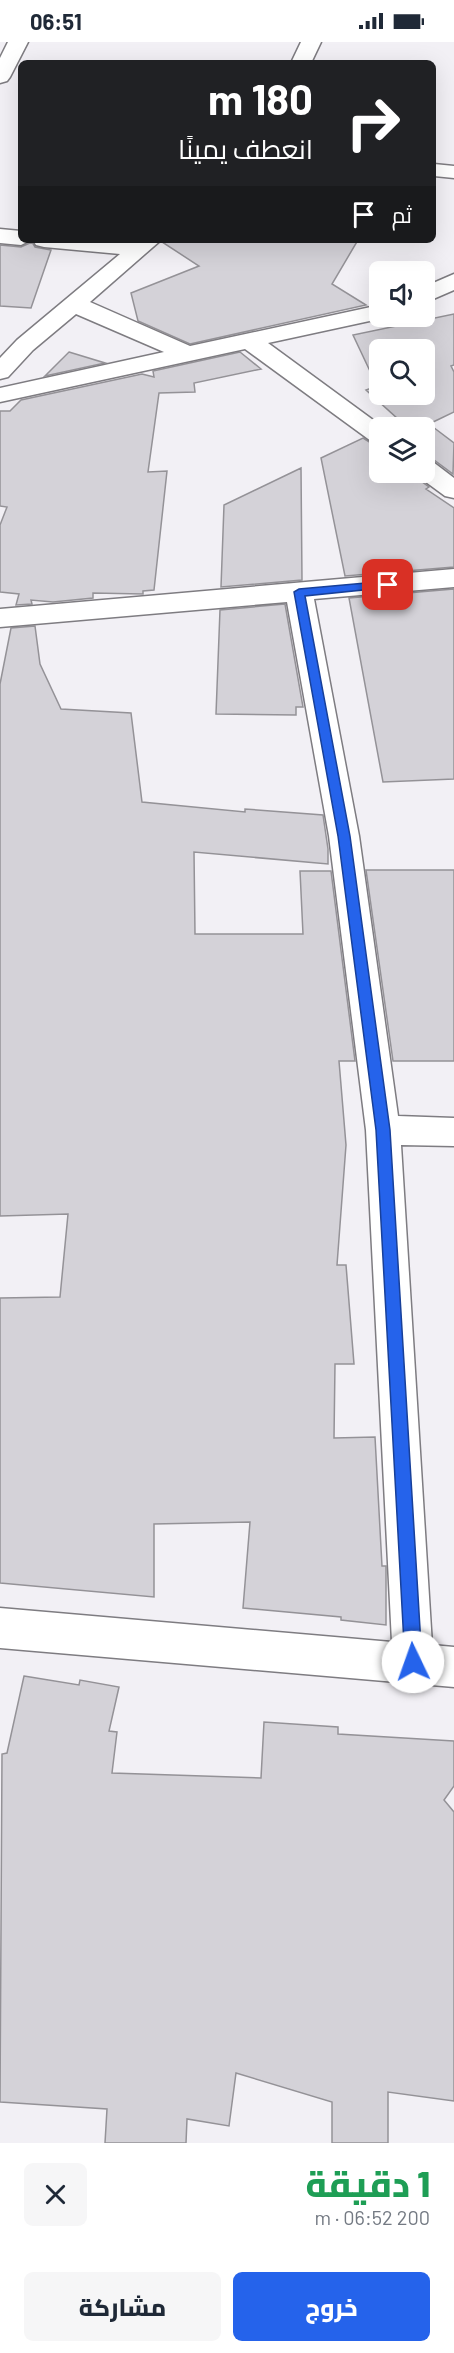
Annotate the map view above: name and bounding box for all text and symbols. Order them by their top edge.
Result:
text: 06:51 [30,8,82,34]
text: 180 m [208,73,313,123]
icon: right [334,84,412,162]
text: انعطف يمينًا [178,132,313,164]
icon: arrive [347,198,380,231]
text: ثم [392,201,412,227]
map controls [369,261,435,483]
button: sound [369,261,435,327]
button: search [369,339,435,405]
button: layers [369,417,435,483]
pin [362,559,413,610]
icon: arrive [371,568,404,601]
position arrow [381,1630,445,1694]
text: 1 دقيقة [305,2161,430,2204]
button: close [24,2163,87,2226]
text: 200 m · 06:52 [315,2205,430,2229]
button: مشاركة [24,2272,221,2341]
button: خروج [233,2272,430,2341]

